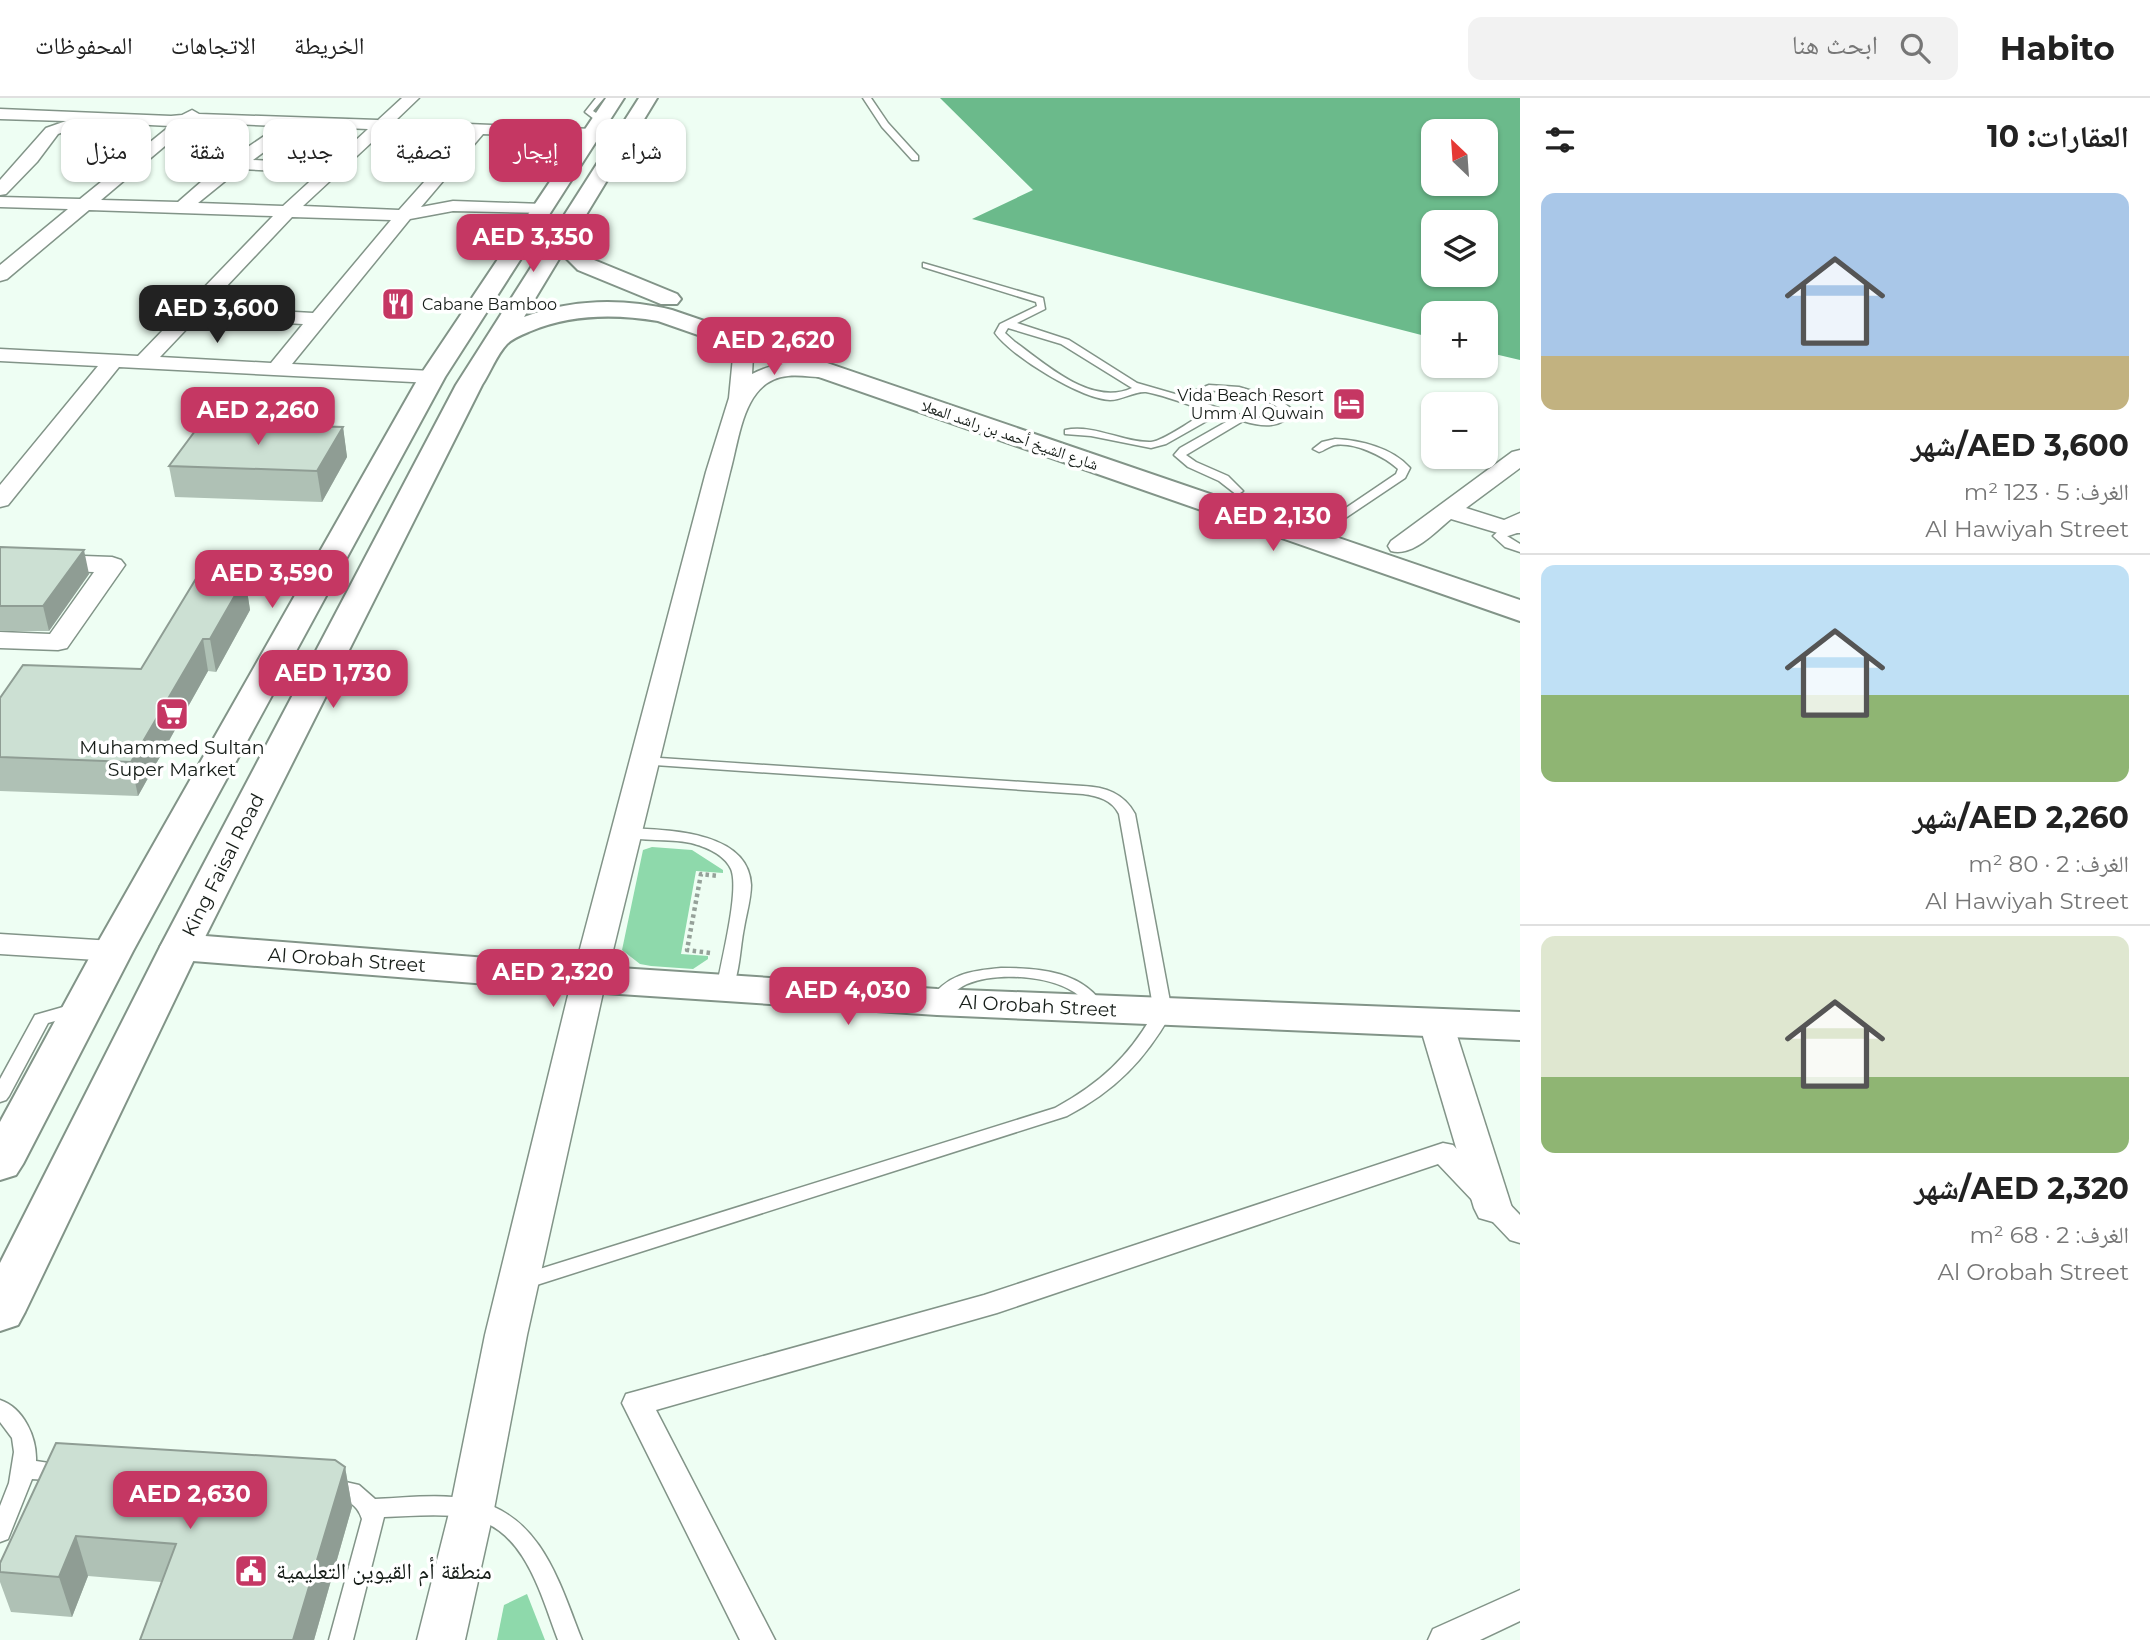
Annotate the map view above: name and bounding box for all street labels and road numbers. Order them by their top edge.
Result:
street label: شارع الشيخ أحمد بن راشد المعلا [919,396,1101,475]
street label: King Faisal Road [177,790,269,940]
street label: Al Orobah Street [267,943,427,977]
street label: Al Orobah Street [958,990,1118,1022]

